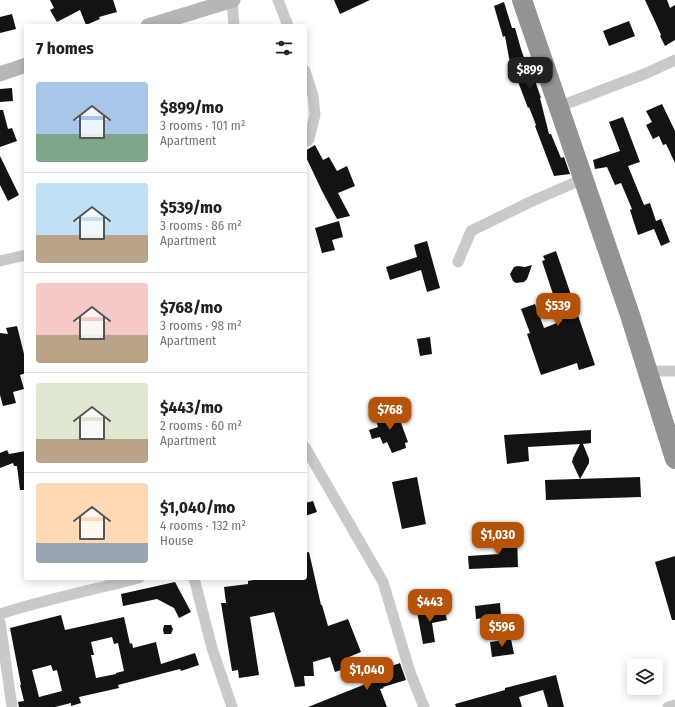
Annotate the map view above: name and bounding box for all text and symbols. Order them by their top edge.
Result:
icon: filters [273,37,295,59]
text: 7 homes [36,38,94,59]
pin: $899 [506,57,554,91]
text: $899 [517,62,543,77]
text: $899/mo [160,97,224,118]
icon: home [68,98,116,146]
text: 3 rooms · 101 m² [160,118,245,133]
text: Apartment [160,133,216,148]
text: $539/mo [160,197,222,218]
icon: home [68,199,116,247]
text: 3 rooms · 86 m² [160,218,242,233]
text: Apartment [160,233,216,248]
pin: $539 [534,293,582,327]
text: $768/mo [160,297,223,318]
text: $539 [545,298,571,313]
icon: home [68,299,116,347]
text: 3 rooms · 98 m² [160,318,242,333]
text: Apartment [160,333,216,348]
text: $443/mo [160,397,223,418]
pin: $768 [366,397,414,431]
icon: home [68,399,116,447]
text: $768 [377,402,403,417]
text: 2 rooms · 60 m² [160,418,242,433]
text: Apartment [160,433,216,448]
text: $1,040/mo [160,497,235,518]
icon: home [68,499,116,547]
text: 4 rooms · 132 m² [160,518,246,533]
pin: $1,030 [465,522,531,556]
text: $1,030 [481,527,515,542]
text: House [160,533,194,548]
pin: $443 [406,589,454,623]
text: $443 [417,594,443,609]
pin: $596 [478,614,526,648]
text: $596 [489,619,515,634]
pin: $1,040 [334,657,400,691]
map controls [627,659,663,695]
button: layers [627,659,663,695]
text: $1,040 [349,662,385,677]

